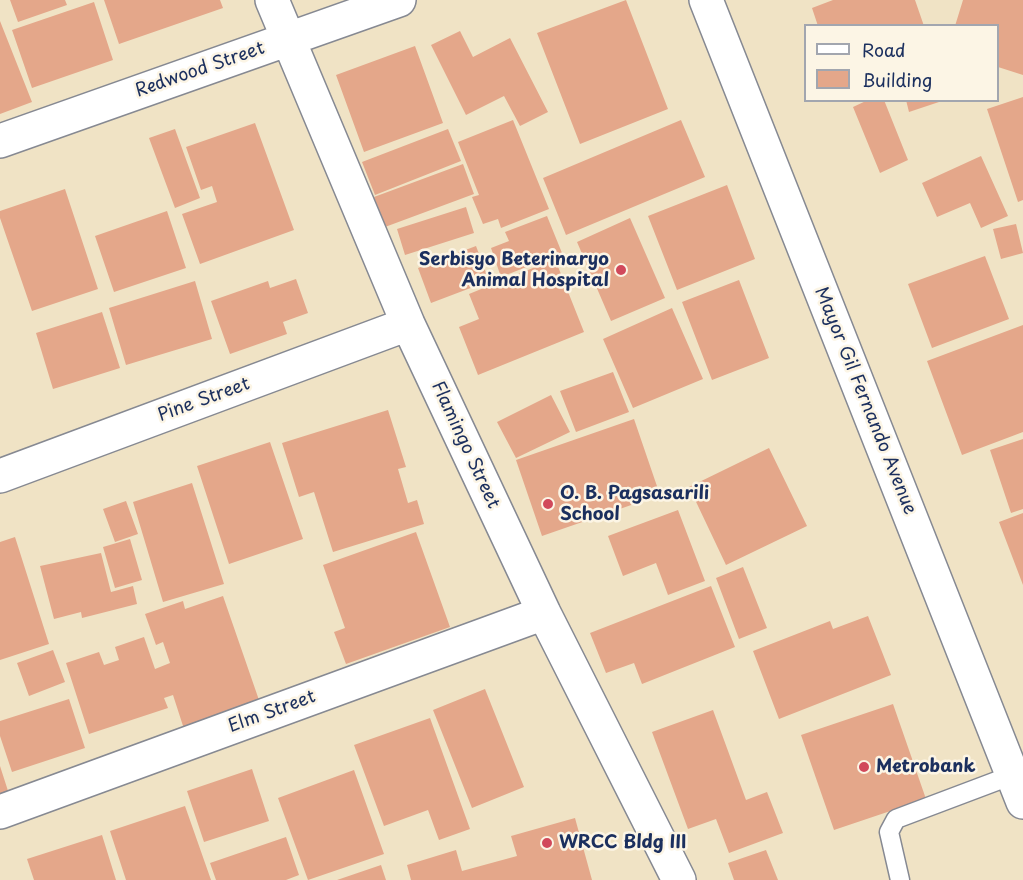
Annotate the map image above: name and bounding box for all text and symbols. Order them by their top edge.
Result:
legend [804,24,999,102]
text: Road [862,36,906,63]
street label: Redwood Street [132,38,268,102]
text: Building [862,66,932,93]
place label: Serbisyo Beterinaryo Animal Hospital [419,249,609,292]
marker: Serbisyo Beterinaryo Animal Hospital [614,263,628,277]
street label: Mayor Gil Fernando Avenue [809,284,921,518]
street label: Pine Street [155,373,253,427]
street label: Flamingo Street [426,378,504,512]
place label: O. B. Pagsasarili School [560,483,709,526]
marker: O. B. Pagsasarili School [541,497,555,511]
street label: Elm Street [225,686,319,738]
place label: Metrobank [876,756,975,778]
marker: Metrobank [857,760,871,774]
place label: WRCC Bldg III [559,832,686,854]
marker: WRCC Bldg III [540,836,554,850]

